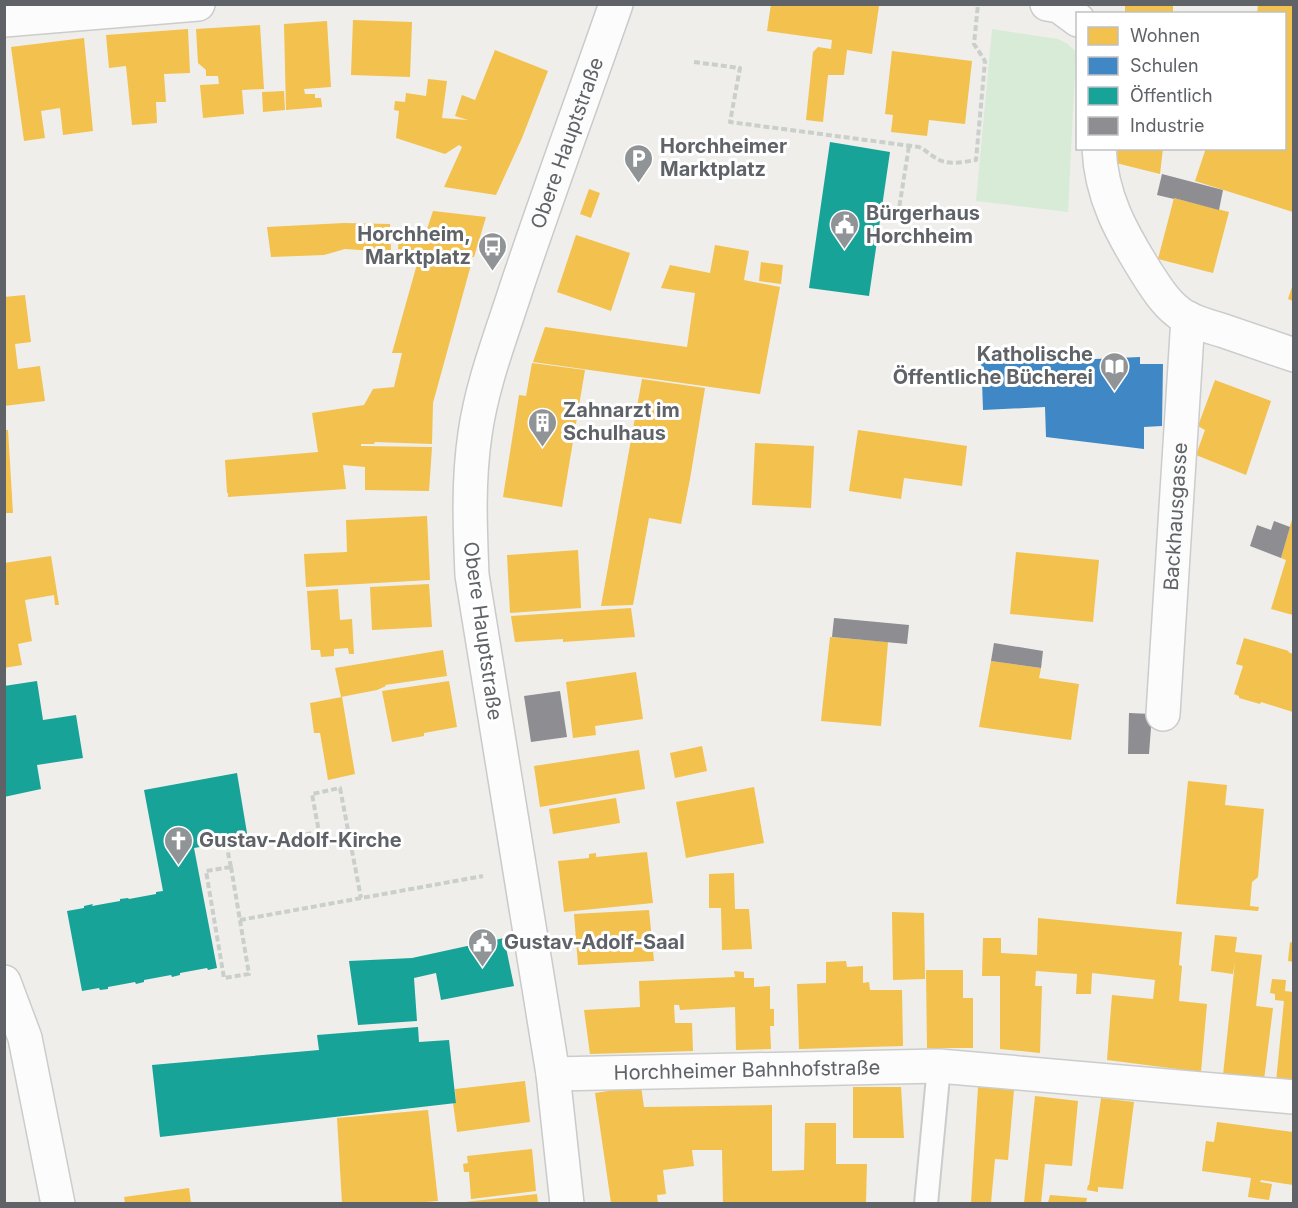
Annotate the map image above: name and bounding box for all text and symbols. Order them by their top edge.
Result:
legend [1076,12,1286,150]
text: Wohnen [1130,25,1200,46]
street label: Obere Hauptstraße [525,54,608,232]
text: Schulen [1130,55,1199,76]
text: Öffentlich [1130,84,1213,106]
text: Industrie [1130,115,1204,136]
place label: Horchheimer Marktplatz [660,134,787,181]
parking icon: Horchheimer Marktplatz [623,142,655,184]
place label: Bürgerhaus Horchheim [866,201,980,248]
public building icon: Bürgerhaus Horchheim [829,208,861,250]
place label: Horchheim, Marktplatz [357,222,471,269]
bus stop icon: Horchheim, Marktplatz [476,230,508,272]
place label: Katholische Öffentliche Bücherei [893,342,1093,389]
library icon: Katholische Öffentliche Bücherei [1098,350,1130,392]
place label: Zahnarzt im Schulhaus [563,398,680,445]
building icon: Zahnarzt im Schulhaus [526,406,558,448]
street label: Backhausgasse [1159,442,1192,591]
street label: Obere Hauptstraße [459,540,507,722]
church icon: Gustav-Adolf-Kirche [162,824,194,866]
place label: Gustav-Adolf-Kirche [199,828,402,852]
public building icon: Gustav-Adolf-Saal [467,926,499,968]
place label: Gustav-Adolf-Saal [504,930,685,954]
street label: Horchheimer Bahnhofstraße [613,1055,881,1085]

